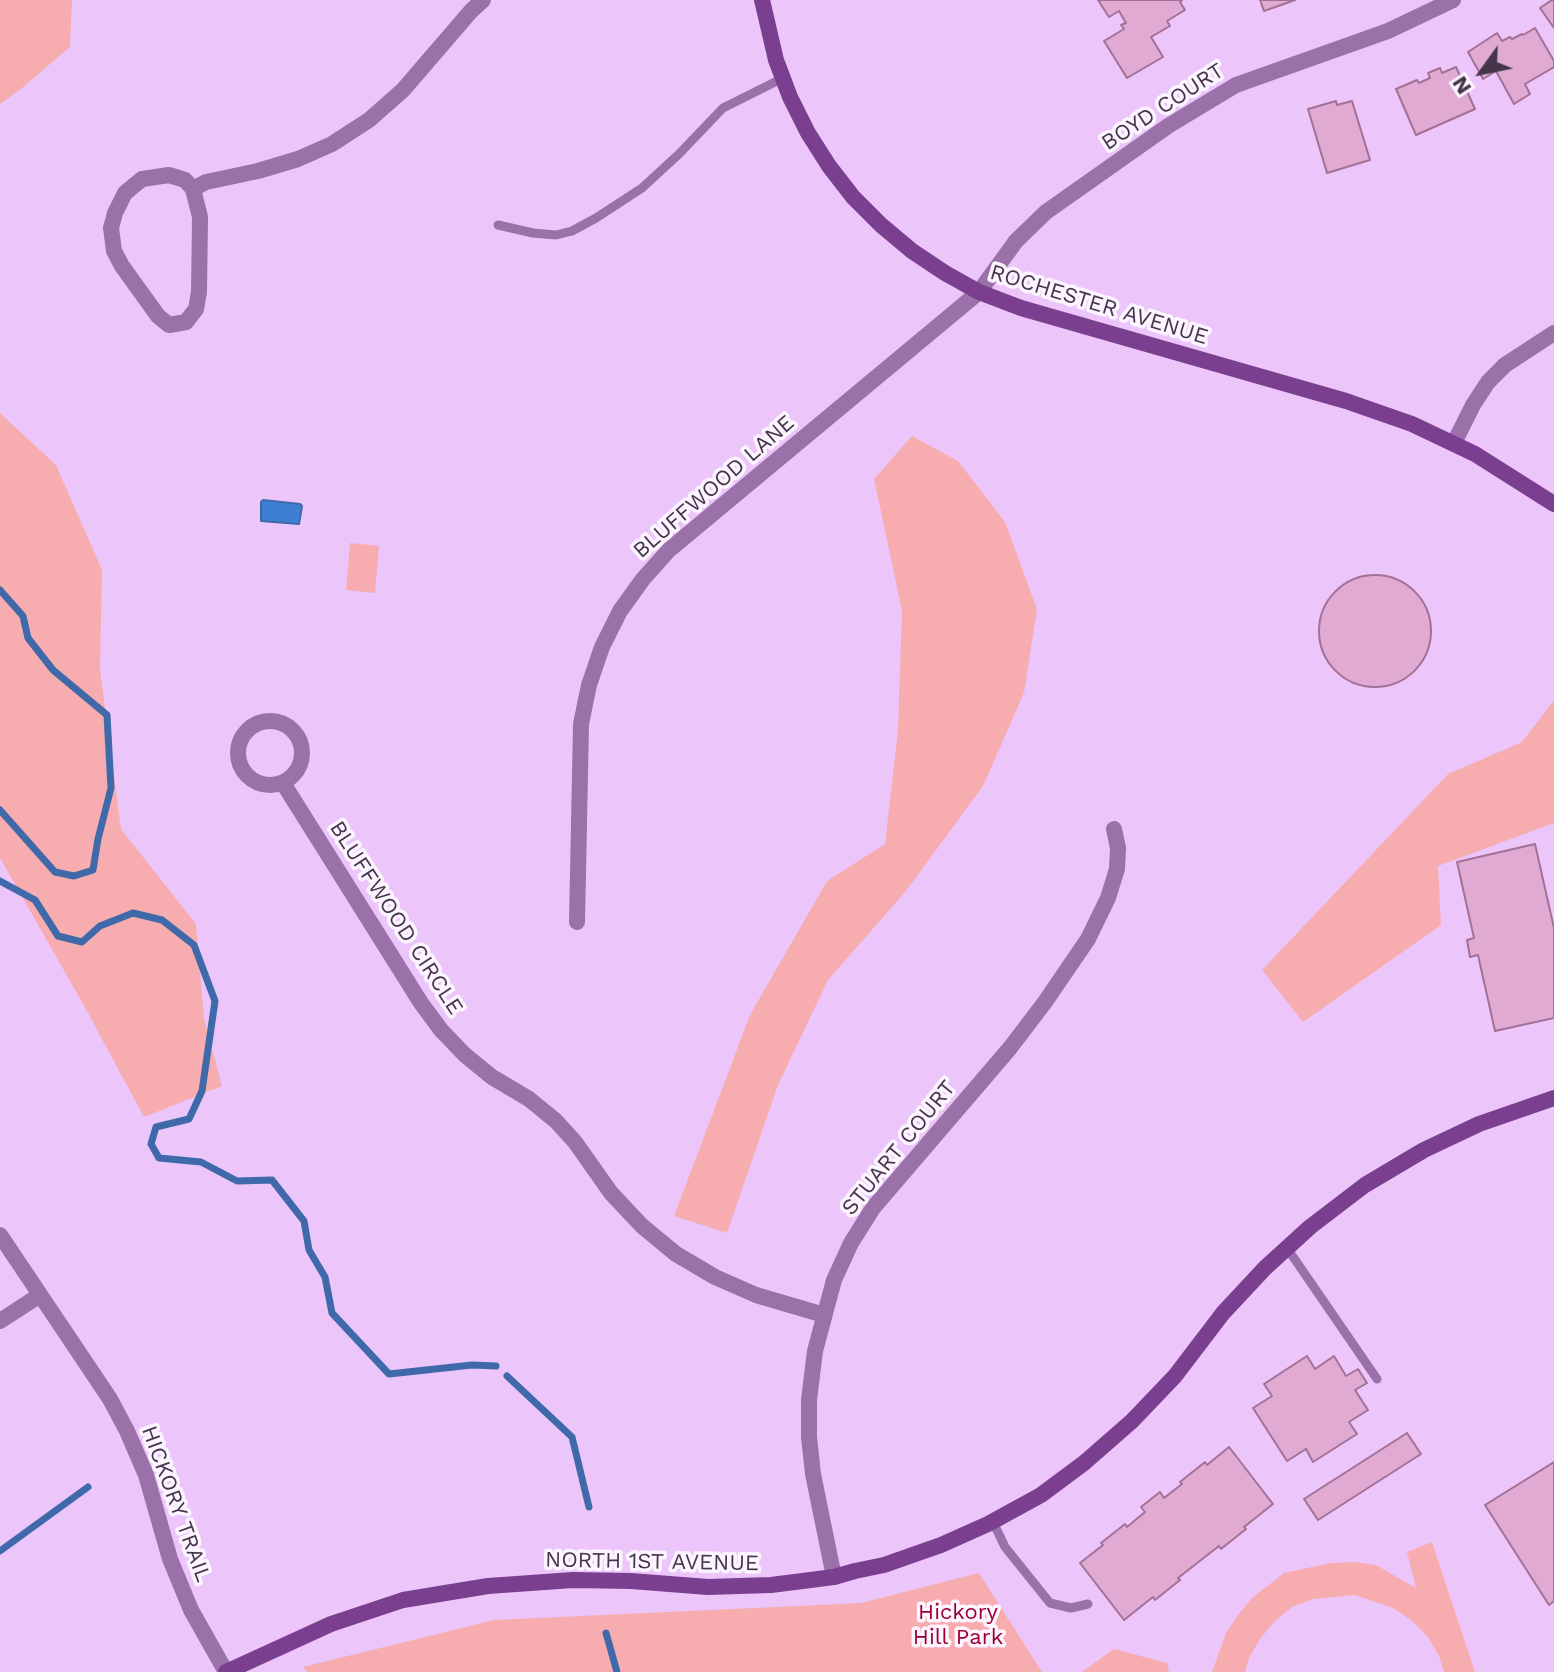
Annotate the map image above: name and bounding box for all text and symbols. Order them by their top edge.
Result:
north arrow [1442,32,1522,112]
street label: BOYD COURT [1097,58,1229,156]
text: N [1447,72,1476,99]
street label: ROCHESTER AVENUE [987,259,1211,351]
street label: BLUFFWOOD LANE [628,410,800,564]
street label: BLUFFWOOD CIRCLE [324,816,468,1020]
street label: STUART COURT [837,1075,961,1221]
street label: HICKORY TRAIL [135,1422,217,1586]
street label: NORTH 1ST AVENUE [545,1547,759,1577]
park label: Hickory Hill Park [913,1600,1003,1652]

